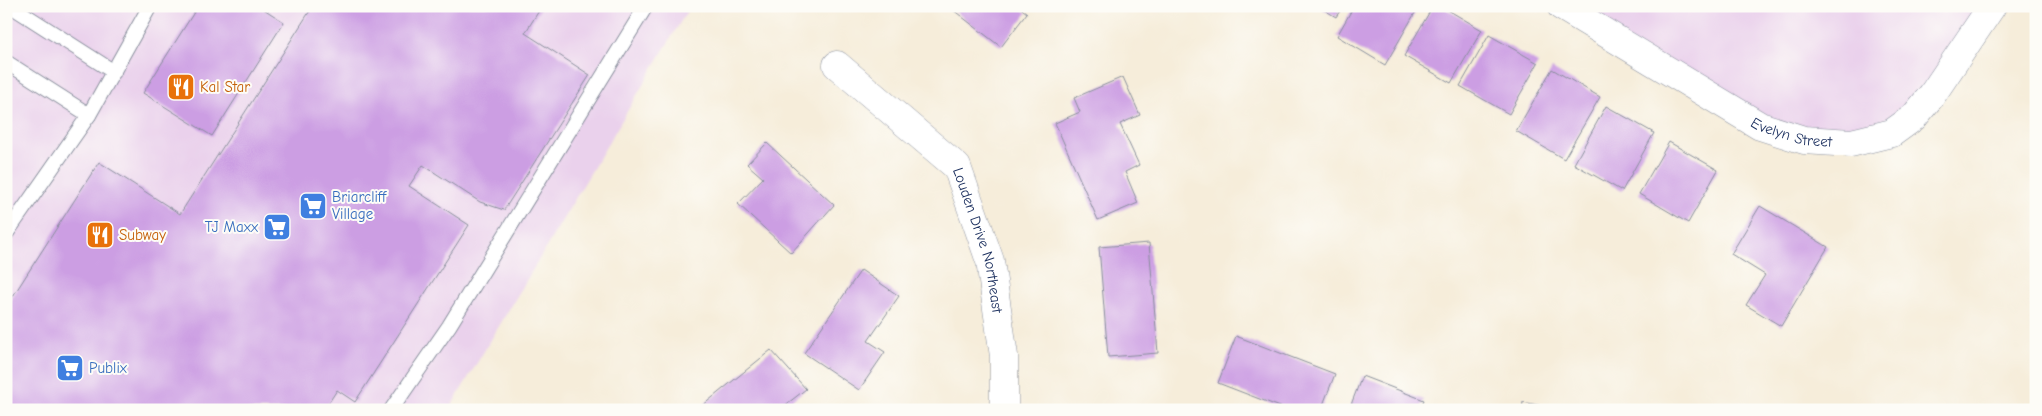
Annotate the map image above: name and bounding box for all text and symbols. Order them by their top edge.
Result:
restaurant icon: Kal Star [166,72,196,102]
place label: Kal Star [200,78,250,96]
street label: Evelyn Street [1748,114,1833,151]
street label: Louden Drive Northeast [949,165,1007,315]
place label: Briarcliff Village [332,188,387,223]
supermarket icon: Briarcliff Village [298,191,328,221]
supermarket icon: TJ Maxx [262,212,292,242]
place label: TJ Maxx [205,218,259,236]
restaurant icon: Subway [85,220,115,250]
place label: Subway [119,226,166,244]
supermarket icon: Publix [55,353,85,383]
place label: Publix [89,359,128,377]

